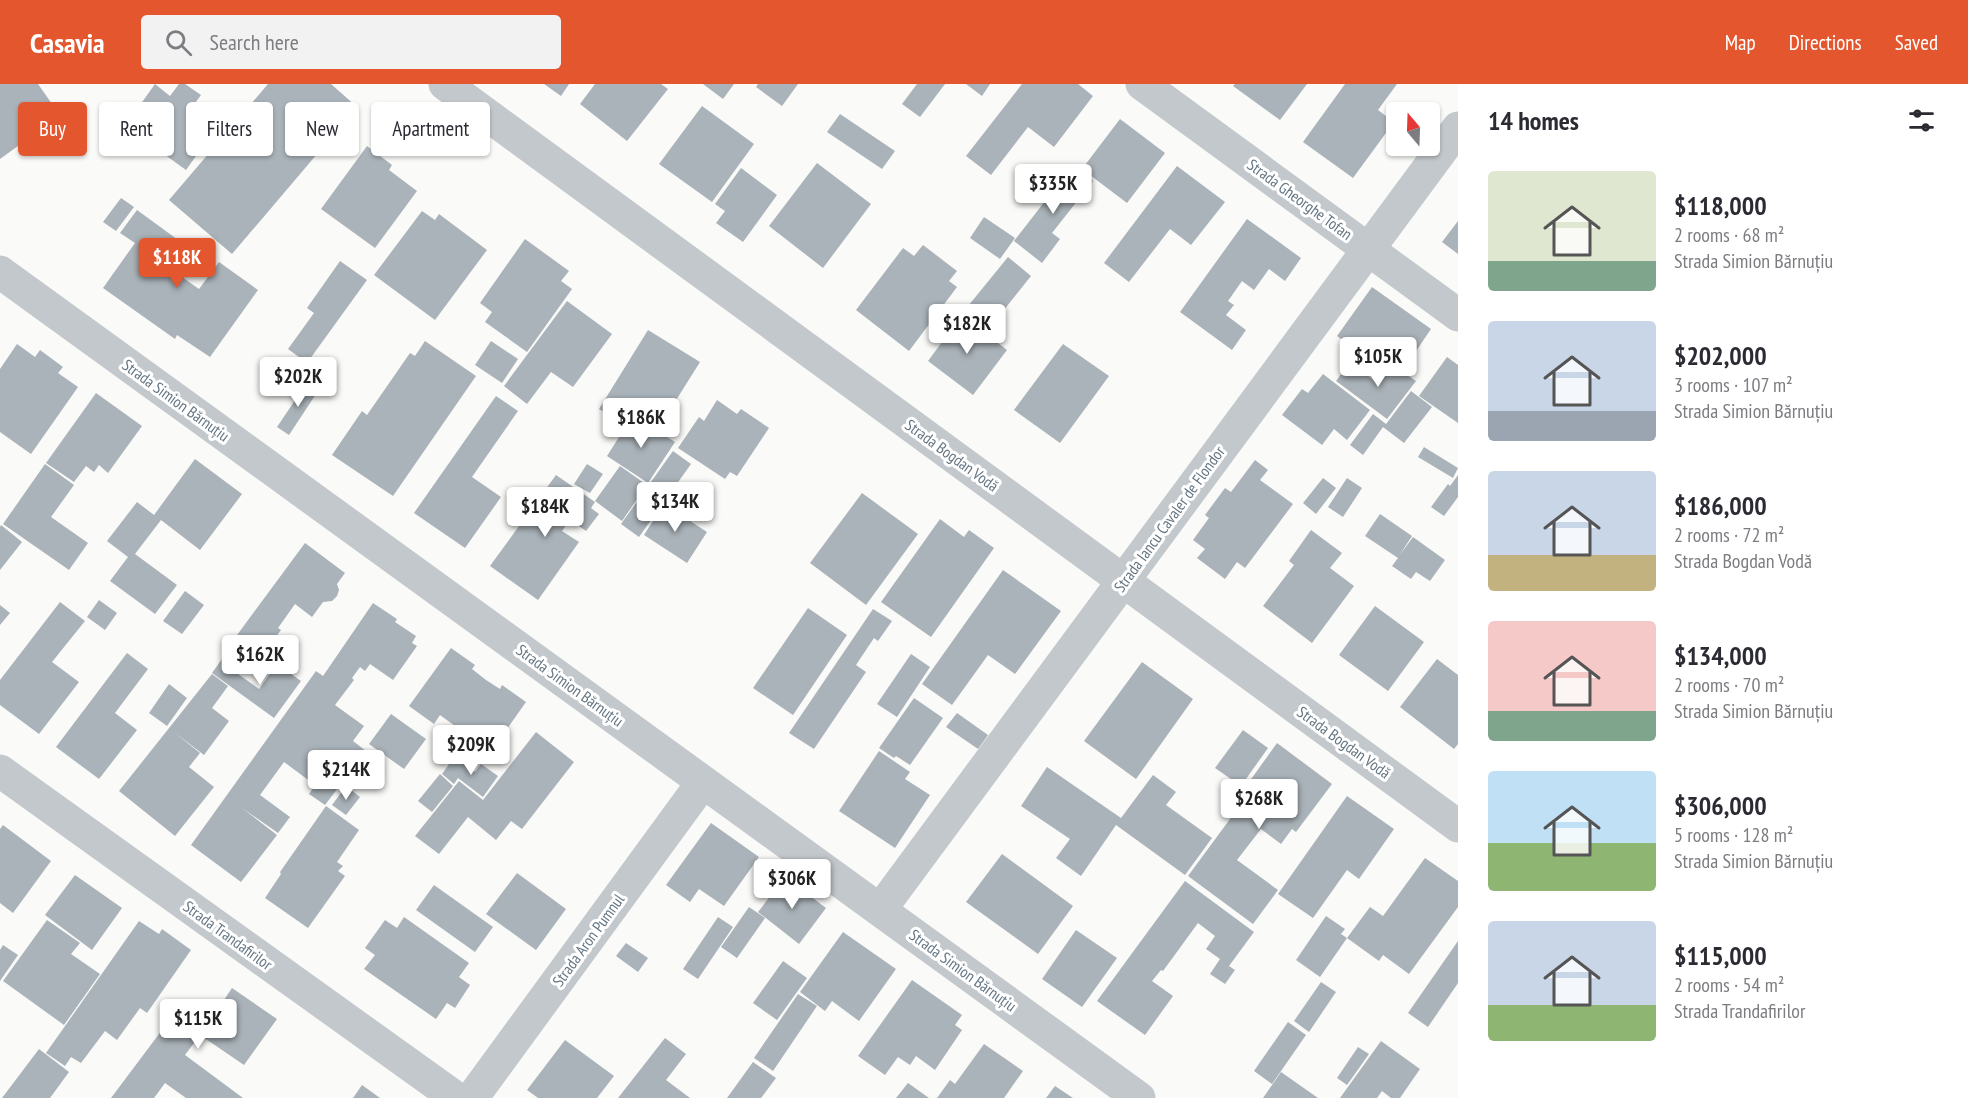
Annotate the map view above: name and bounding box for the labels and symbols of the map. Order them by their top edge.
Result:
north arrow [1386,102,1440,156]
street label: Strada Gheorghe Tofan [1244,154,1356,244]
pin: $335K [1011,164,1095,215]
pin: $118K [135,238,219,289]
pin: $182K [925,304,1009,355]
pin: $105K [1336,337,1420,388]
street label: Strada Simion Bărnuțiu [119,354,233,446]
pin: $202K [256,357,340,408]
pin: $186K [599,398,683,449]
street label: Strada Bogdan Vodă [901,414,1003,496]
street label: Strada Iancu Cavaler de Flondor [1109,442,1229,596]
pin: $134K [633,482,717,533]
pin: $184K [503,487,587,538]
pin: $162K [218,635,302,686]
street label: Strada Simion Bărnuțiu [513,639,627,731]
street label: Strada Bogdan Vodă [1293,701,1395,783]
pin: $209K [429,725,513,776]
pin: $214K [304,750,388,801]
pin: $268K [1217,779,1301,830]
pin: $306K [750,859,834,910]
street label: Strada Aron Pumnul [548,890,628,990]
street label: Strada Trandafirilor [180,896,277,974]
street label: Strada Simion Bărnuțiu [906,924,1020,1016]
pin: $115K [156,999,240,1050]

